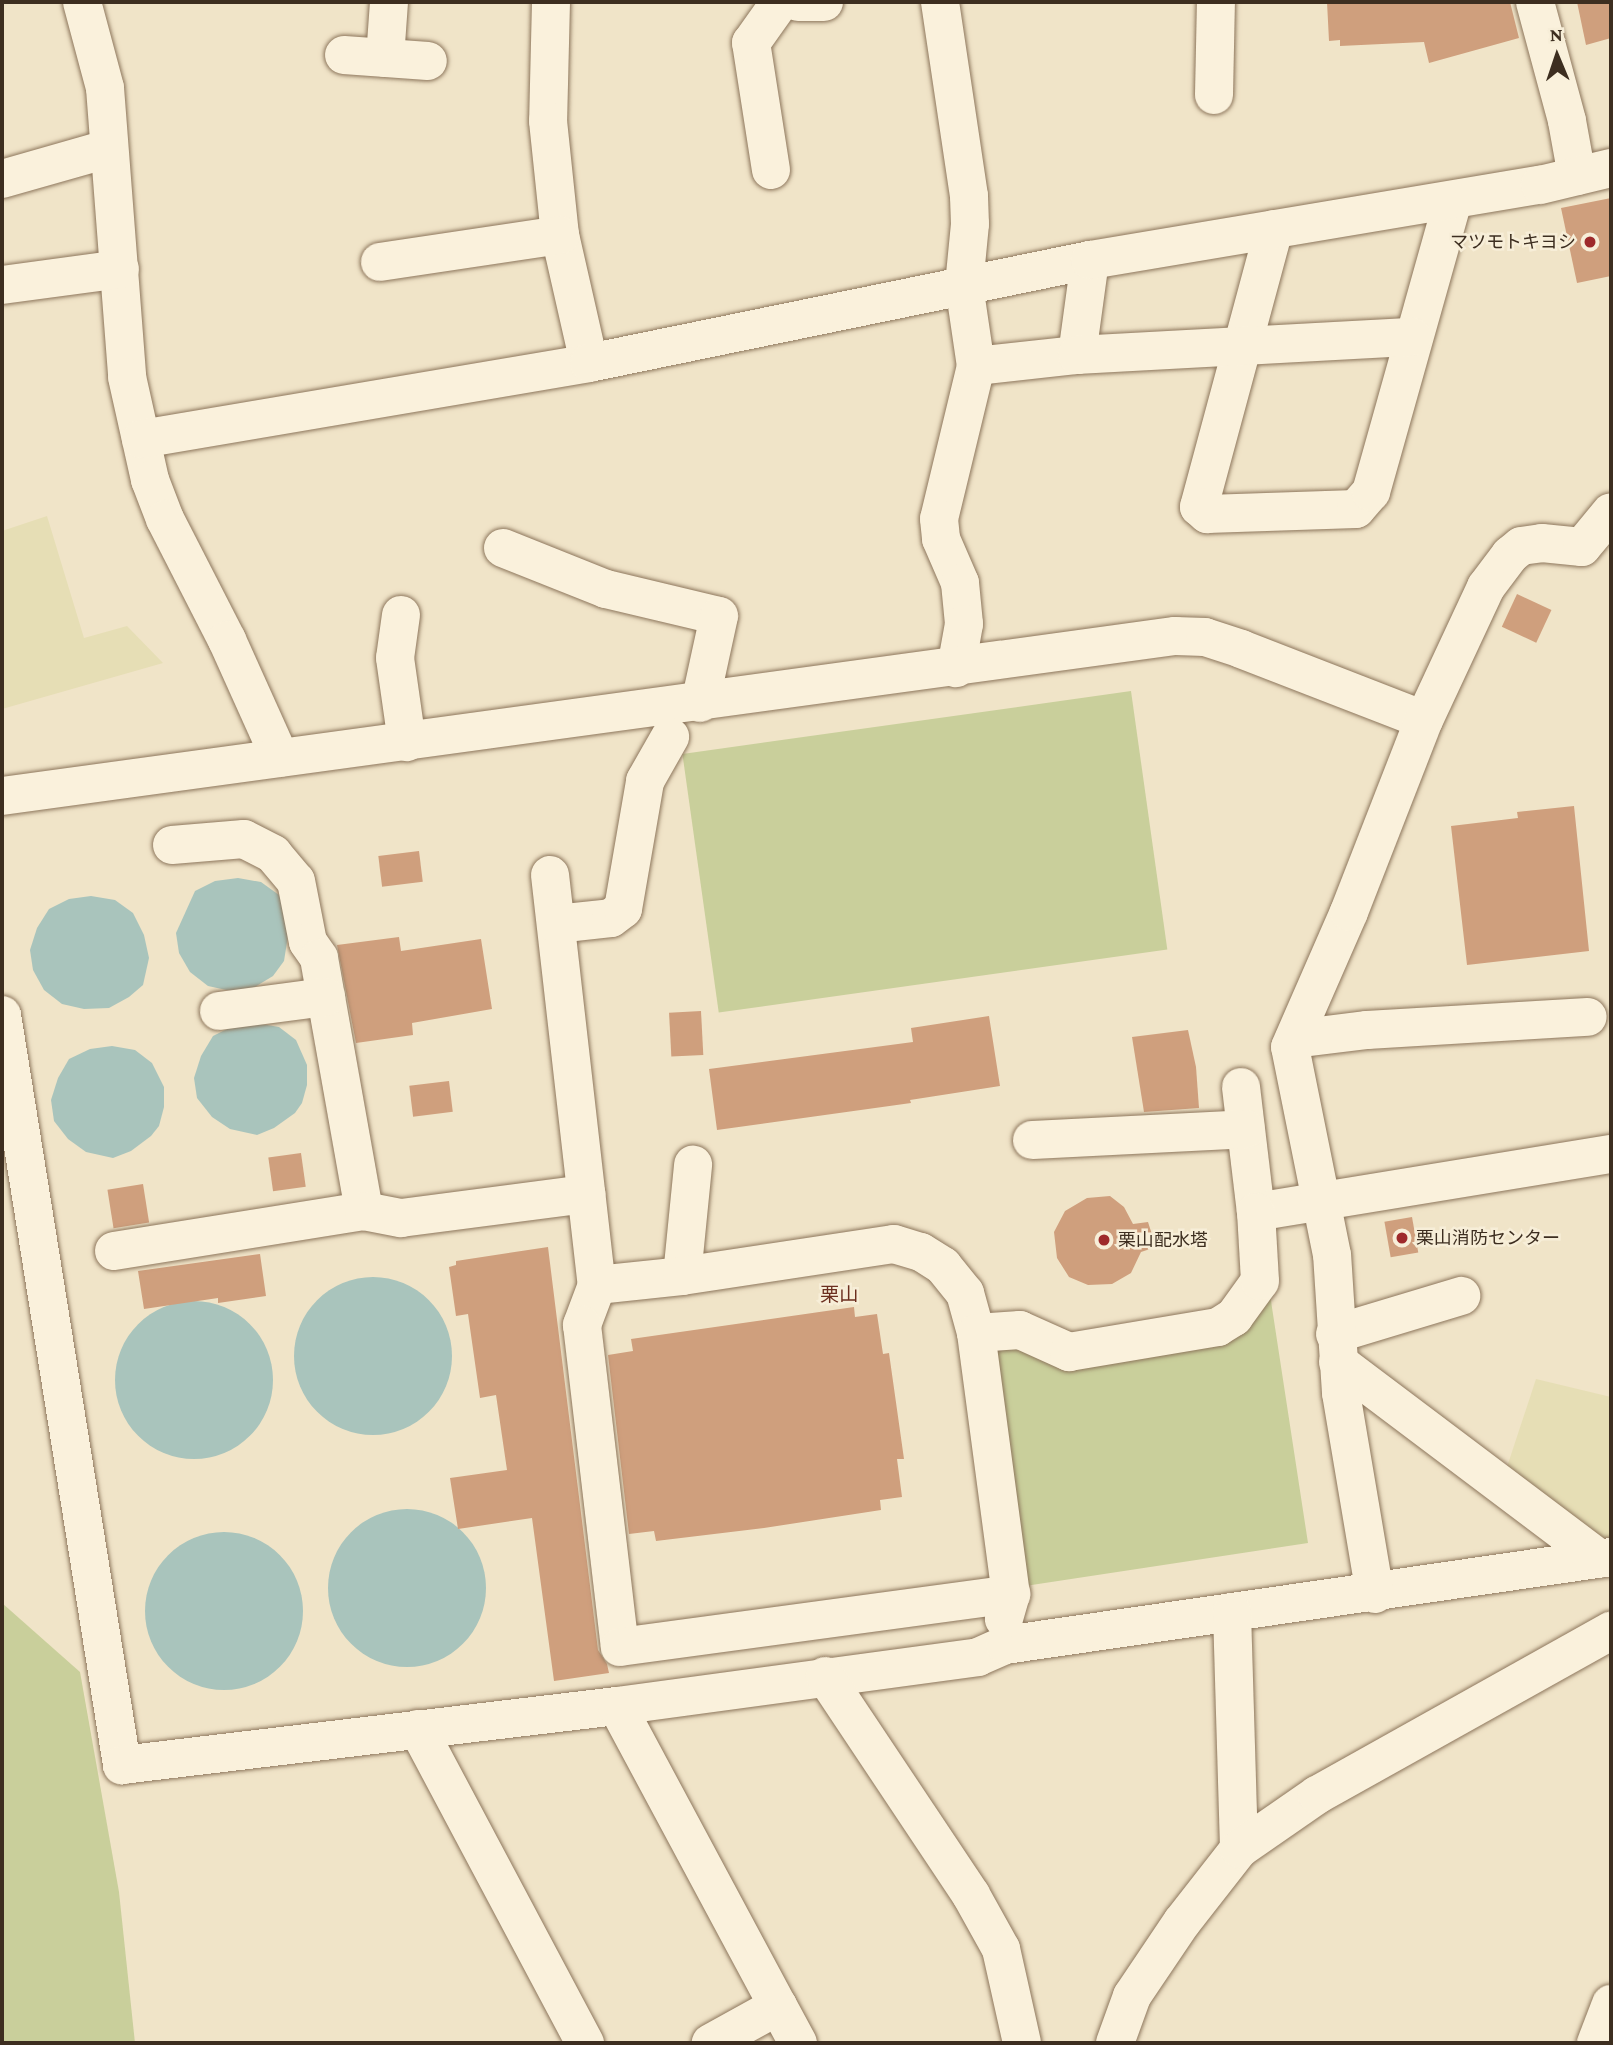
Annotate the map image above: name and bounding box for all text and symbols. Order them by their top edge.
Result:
north arrow [1522,21,1592,91]
text: N [1549,24,1563,45]
place label: マツモトキヨシ [1450,231,1576,253]
marker: マツモトキヨシ [1582,234,1598,250]
place label: 栗山消防センター [1416,1227,1560,1249]
place label: 栗山配水塔 [1118,1229,1208,1251]
marker: 栗山消防センター [1394,1230,1410,1246]
marker: 栗山配水塔 [1096,1232,1112,1248]
district label: 栗山 [820,1284,858,1306]

